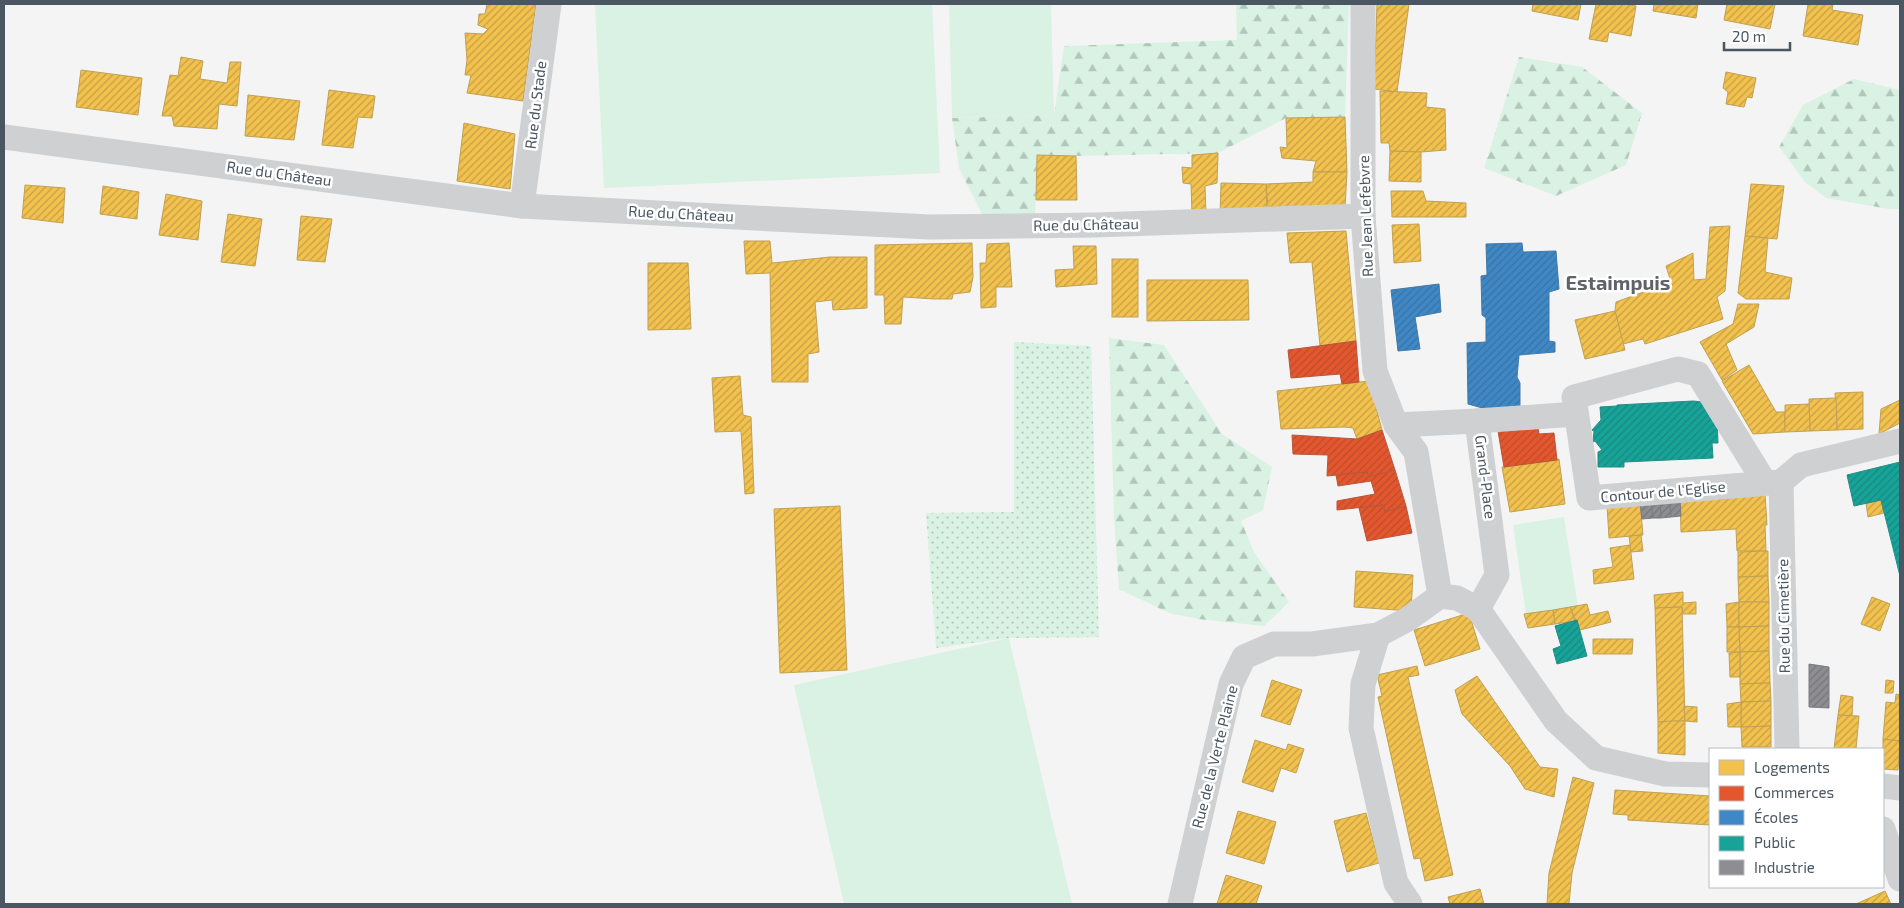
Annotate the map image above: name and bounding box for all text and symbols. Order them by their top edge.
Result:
scale bar [1724,20,1790,52]
text: 20 m [1732,27,1766,45]
street label: Rue du Stade [521,60,549,150]
street label: Rue Jean Lefebvre [1354,155,1376,277]
street label: Rue du Château [226,157,333,189]
street label: Rue du Château [628,201,734,225]
street label: Rue du Château [1033,214,1139,234]
district label: Estaimpuis [1566,270,1670,294]
street label: Grand-Place [1472,434,1500,520]
street label: Contour de l'Eglise [1600,477,1726,505]
street label: Rue du Cimetière [1773,559,1793,673]
street label: Rue de la Verte Plaine [1188,683,1241,830]
legend [1709,748,1884,888]
text: Logements [1754,758,1830,776]
text: Commerces [1754,783,1834,801]
text: Écoles [1754,808,1798,826]
text: Public [1754,833,1795,851]
text: Industrie [1754,858,1815,876]

